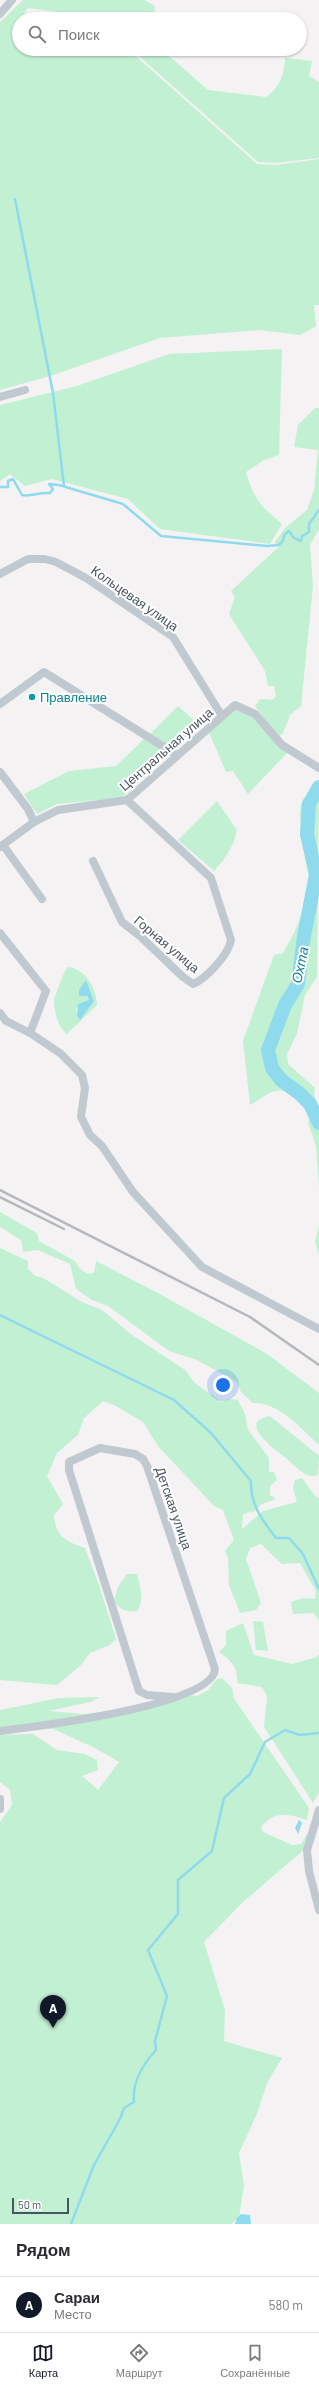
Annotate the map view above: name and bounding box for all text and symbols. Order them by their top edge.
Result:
search box [12,12,307,56]
icon: search [26,23,48,45]
text: Поиск [58,25,100,43]
street label: Кольцевая улица [88,562,182,634]
place label: Правление [40,689,107,705]
marker: Правление [27,692,37,702]
street label: Центральная улица [116,704,217,794]
street label: Горная улица [131,912,204,976]
water label: Охта [287,945,312,985]
your location [213,1375,233,1395]
street label: Детская улица [152,1465,196,1552]
pin: A [40,1995,66,2028]
scale bar [12,2196,69,2215]
text: 50 m [18,2198,41,2211]
text: Рядом [16,2239,71,2259]
text: Сараи [54,2288,100,2306]
text: A [25,2297,33,2313]
text: 580 m [269,2297,303,2313]
text: Место [54,2306,92,2322]
tab: Карта [29,2342,58,2379]
tab: Маршрут [116,2342,163,2379]
tab: Сохранённые [220,2342,290,2379]

